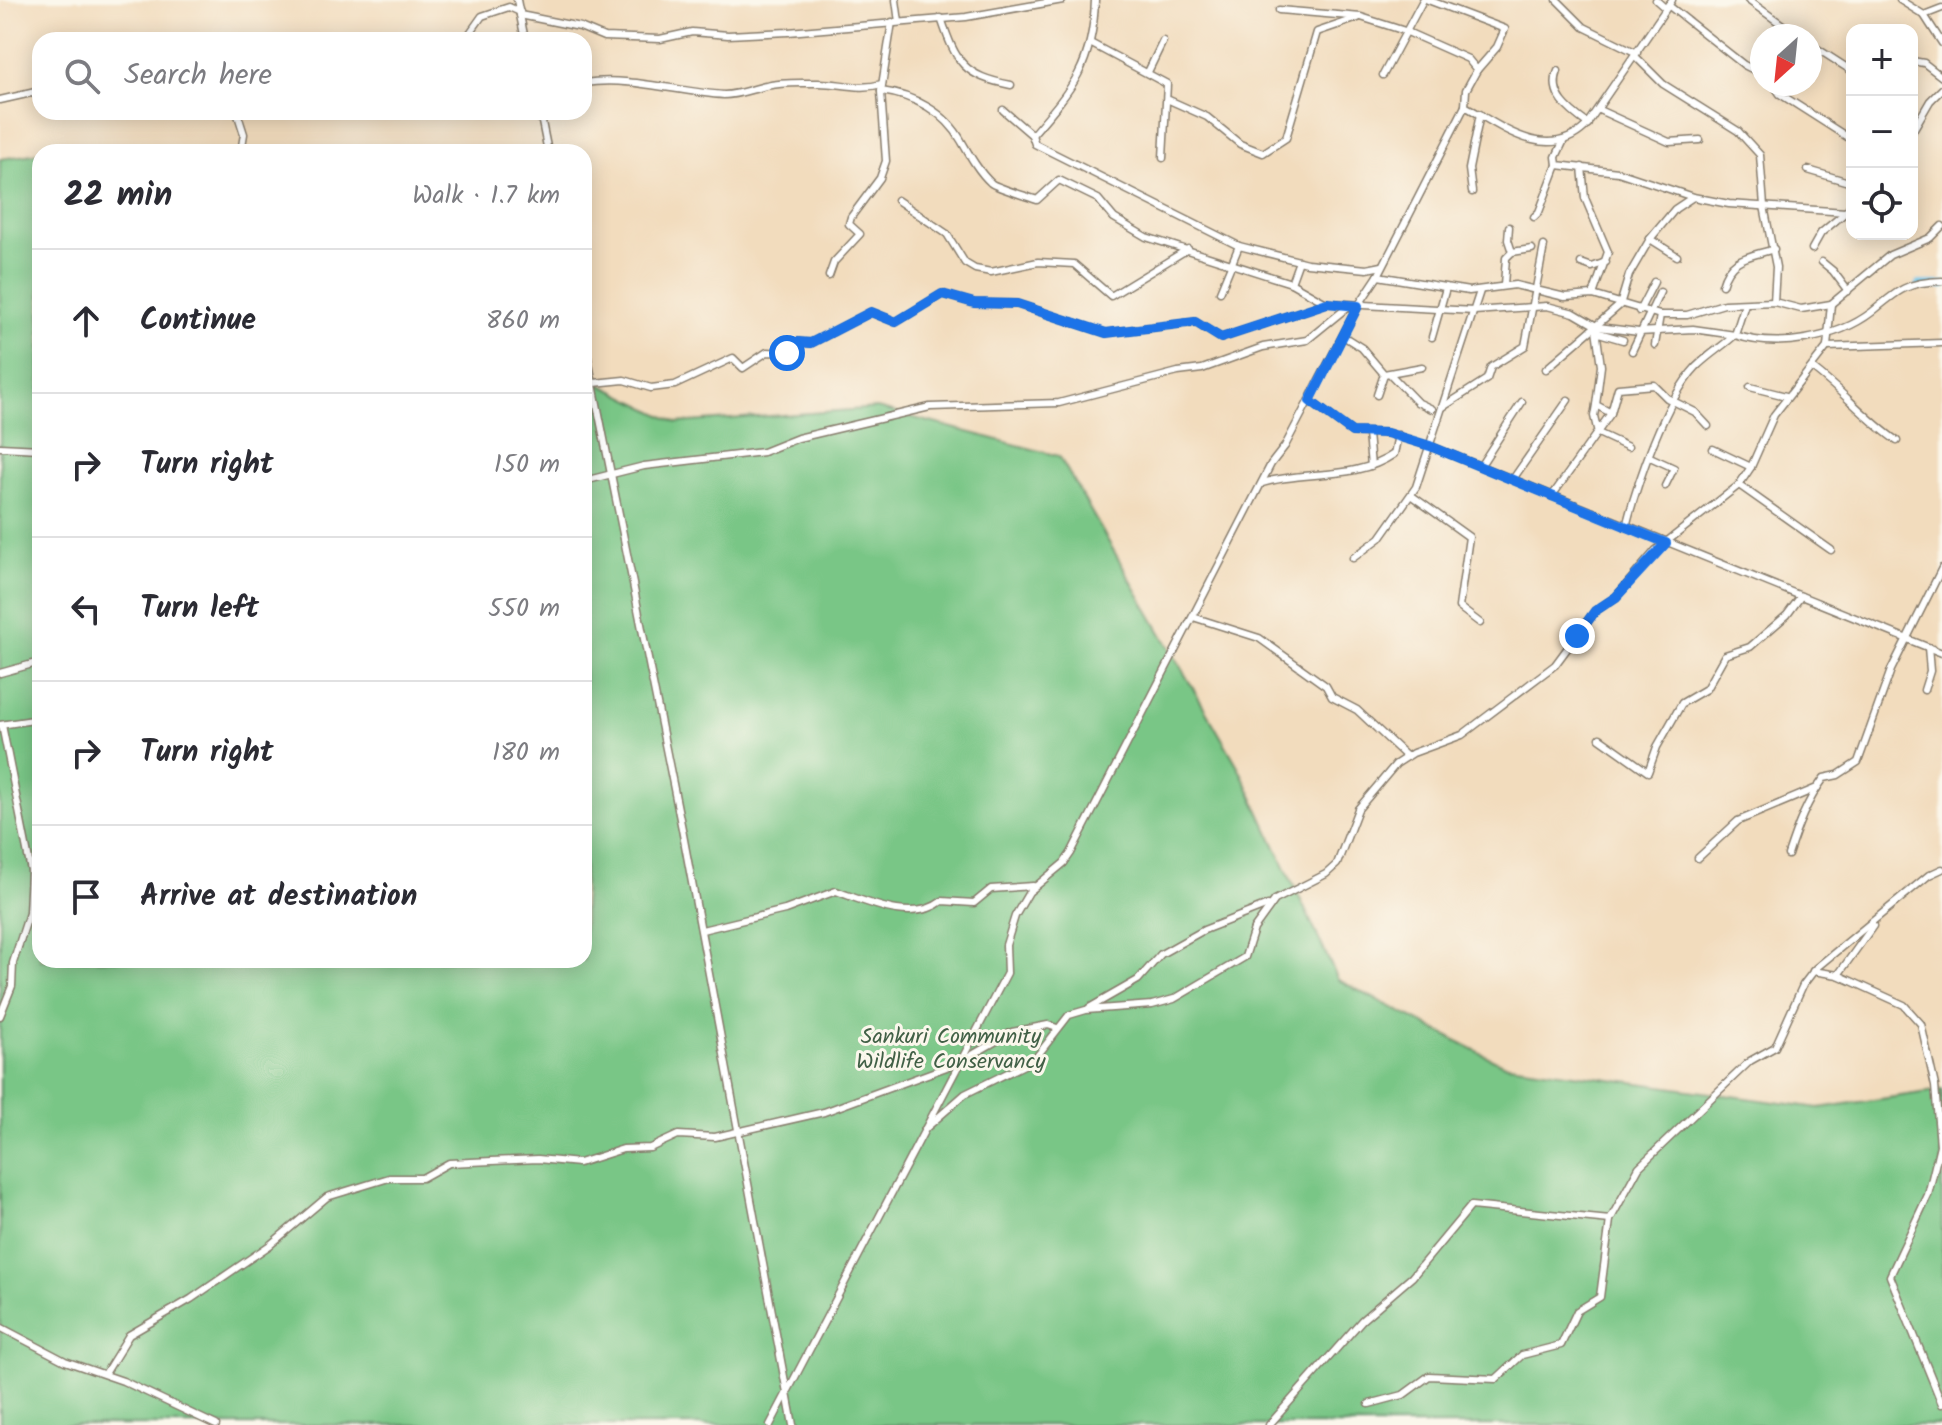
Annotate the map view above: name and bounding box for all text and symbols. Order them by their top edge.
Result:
north arrow [1750,24,1822,96]
map controls [1846,24,1918,240]
button: + [1846,24,1918,96]
search box [32,32,592,120]
text: Search here [124,52,272,100]
icon: search [60,54,104,98]
button: − [1846,96,1918,168]
button: locate [1846,168,1918,240]
text: 22 min [64,169,172,223]
text: Walk · 1.7 km [412,175,560,217]
text: Continue [140,297,256,345]
icon: ahead [64,299,108,343]
text: 860 m [486,300,560,342]
route start [769,335,805,371]
text: Turn right [140,441,273,489]
icon: right [64,443,108,487]
text: 150 m [494,444,560,486]
text: Turn left [140,585,259,633]
icon: left [64,587,108,631]
text: 550 m [488,588,560,630]
route end [1559,618,1595,654]
text: Turn right [140,729,273,777]
icon: right [64,731,108,775]
text: 180 m [492,732,560,774]
text: Arrive at destination [140,873,417,921]
icon: arrive [64,875,108,919]
park label: Sankuri Community Wildlife Conservancy [856,1020,1046,1080]

